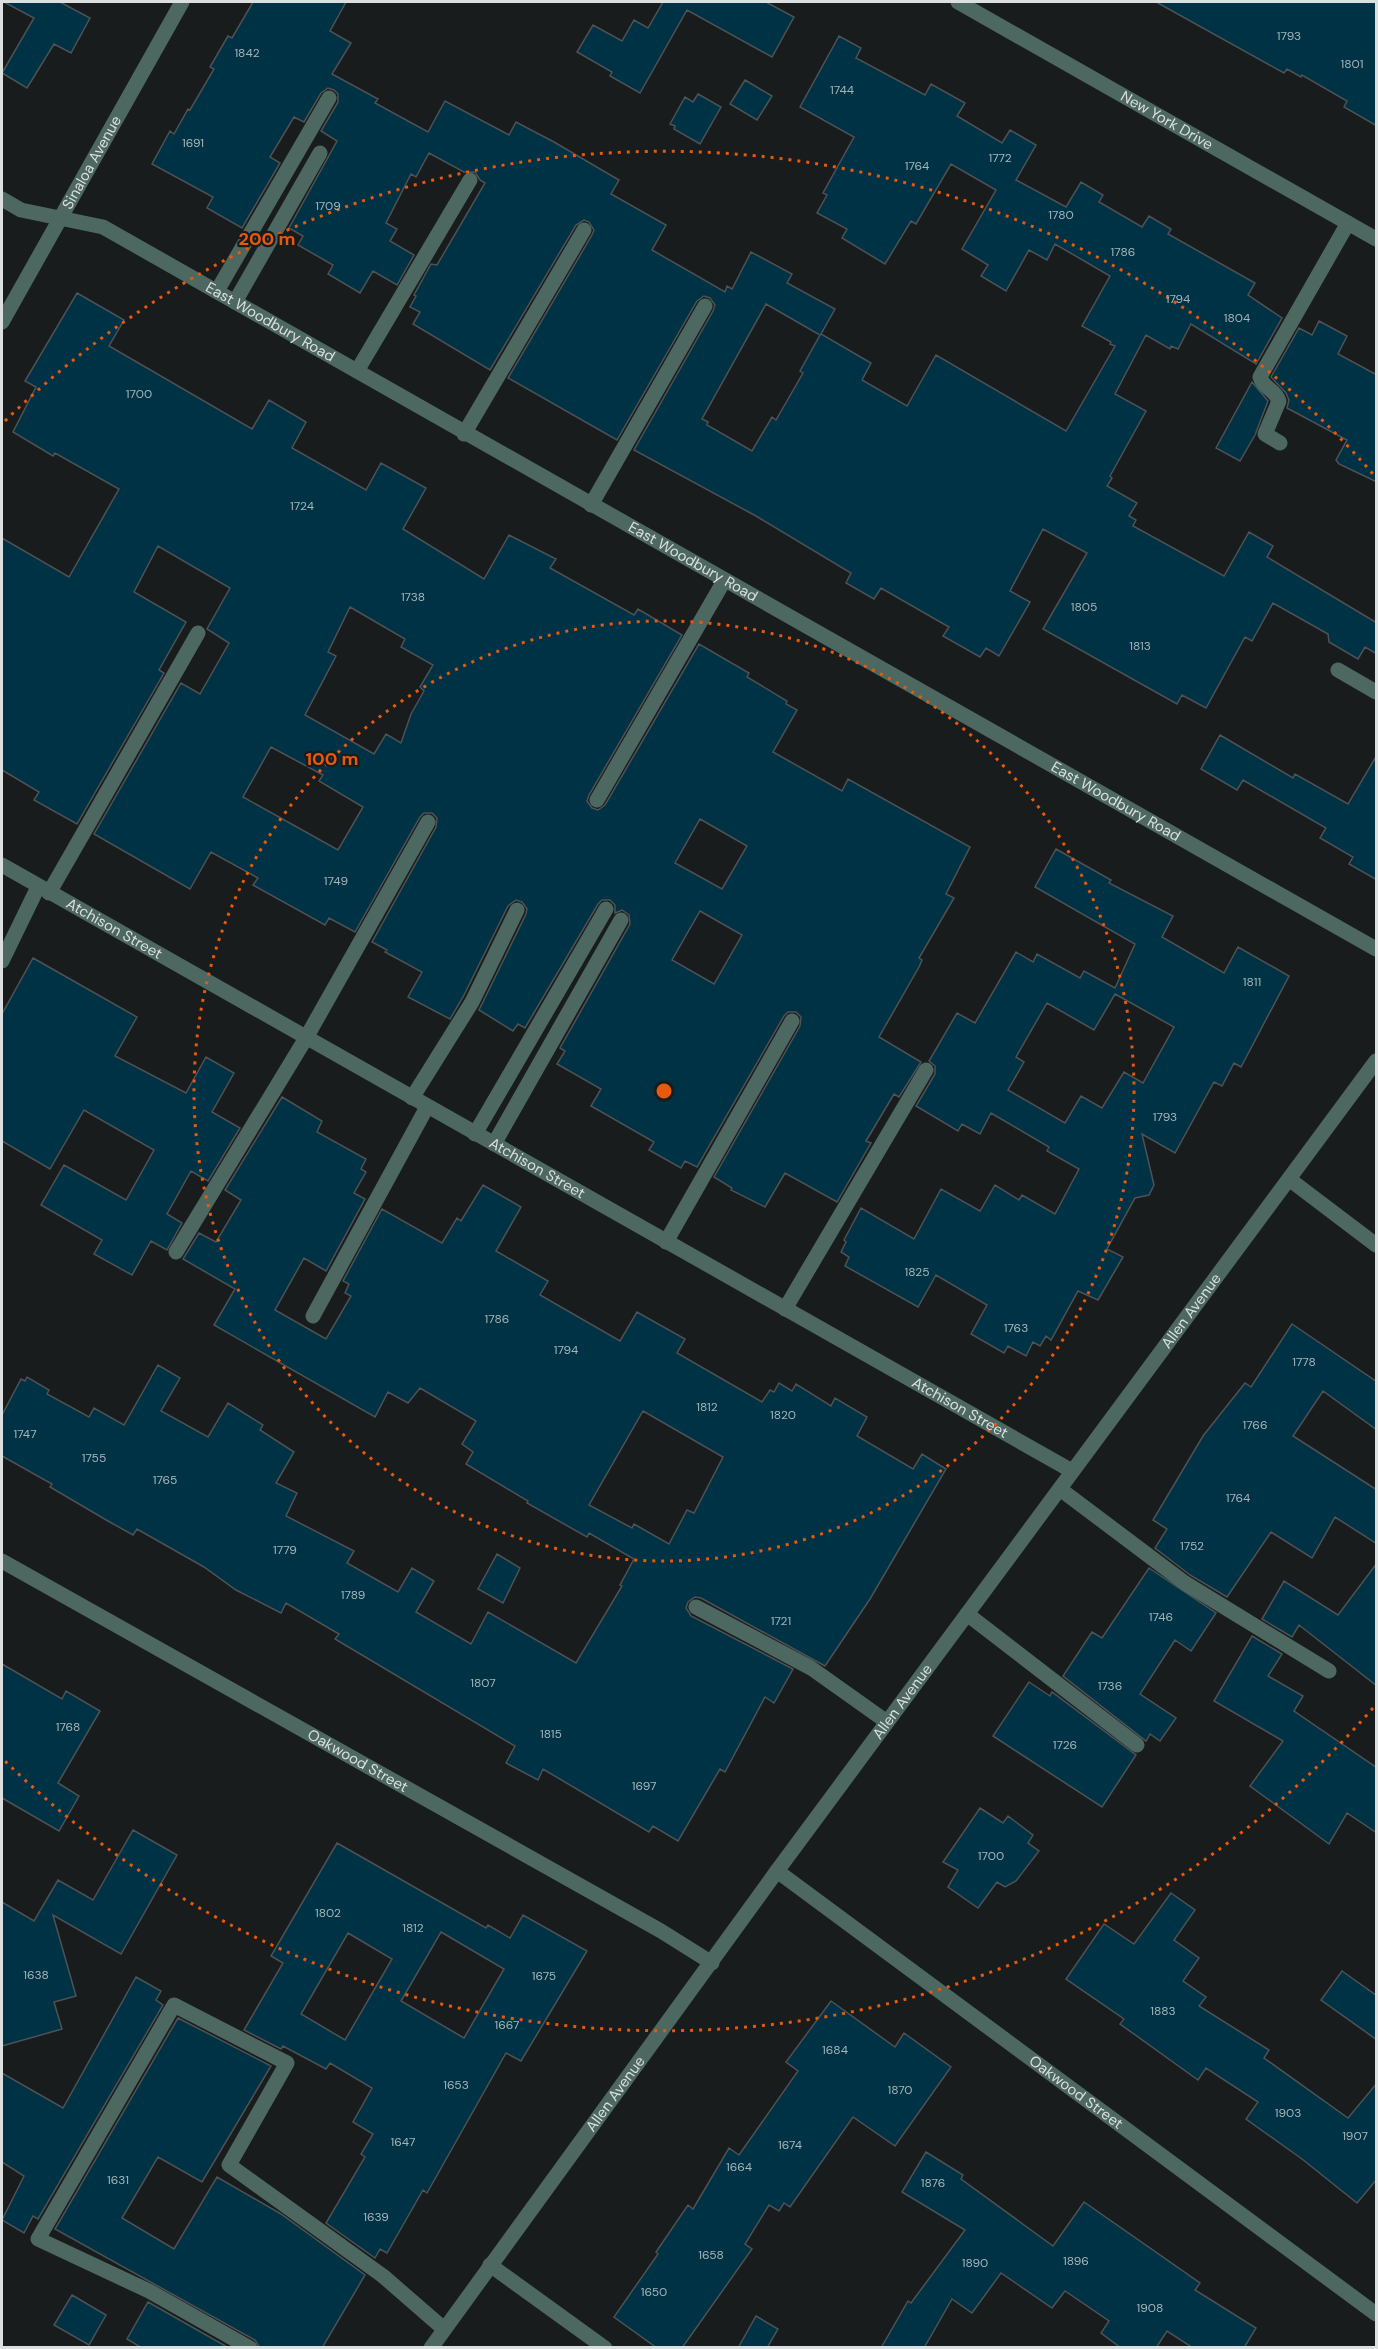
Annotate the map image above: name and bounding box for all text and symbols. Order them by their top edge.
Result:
house number: 1793 [1277,28,1301,44]
house number: 1842 [234,45,260,61]
house number: 1801 [1341,56,1364,72]
house number: 1744 [830,82,854,98]
street label: New York Drive [1117,86,1217,154]
street label: Sinaloa Avenue [57,112,126,213]
house number: 1691 [182,135,204,151]
house number: 1772 [988,150,1012,166]
house number: 1764 [905,158,929,174]
house number: 1709 [315,198,341,214]
house number: 1780 [1048,207,1074,223]
text: 200 m [239,227,295,251]
house number: 1786 [1111,244,1135,260]
street label: East Woodbury Road [202,277,339,366]
house number: 1794 [1166,291,1190,307]
house number: 1804 [1224,310,1250,326]
house number: 1700 [126,386,152,402]
house number: 1724 [290,498,314,514]
street label: East Woodbury Road [625,517,761,606]
house number: 1738 [401,589,425,605]
house number: 1805 [1071,599,1097,615]
house number: 1813 [1129,638,1151,654]
text: 100 m [305,747,359,771]
street label: East Woodbury Road [1047,757,1184,846]
house number: 1749 [324,873,348,889]
street label: Atchison Street [63,893,166,964]
house number: 1811 [1243,974,1261,990]
centre of rings [654,1081,674,1101]
house number: 1793 [1153,1109,1177,1125]
street label: Atchison Street [485,1133,589,1203]
house number: 1825 [904,1264,930,1280]
street label: Allen Avenue [1157,1269,1226,1352]
house number: 1786 [485,1311,509,1327]
house number: 1763 [1004,1320,1028,1336]
house number: 1794 [554,1342,578,1358]
house number: 1778 [1292,1354,1316,1370]
street label: Atchison Street [908,1372,1012,1443]
house number: 1812 [696,1399,718,1415]
house number: 1820 [770,1407,796,1423]
house number: 1766 [1243,1417,1267,1433]
house number: 1747 [13,1426,37,1442]
house number: 1755 [82,1450,106,1466]
house number: 1765 [153,1472,177,1488]
house number: 1764 [1226,1490,1250,1506]
house number: 1752 [1180,1538,1204,1554]
house number: 1779 [273,1542,297,1558]
house number: 1789 [341,1587,365,1603]
house number: 1746 [1149,1609,1173,1625]
house number: 1721 [771,1613,791,1629]
street label: Allen Avenue [868,1660,937,1743]
house number: 1807 [470,1675,496,1691]
house number: 1736 [1098,1678,1122,1694]
house number: 1768 [56,1719,80,1735]
street label: Oakwood Street [304,1725,412,1797]
house number: 1815 [540,1726,562,1742]
house number: 1726 [1053,1737,1077,1753]
house number: 1697 [632,1778,656,1794]
house number: 1700 [978,1848,1004,1864]
house number: 1802 [315,1905,341,1921]
house number: 1812 [402,1920,424,1936]
house number: 1638 [23,1967,49,1983]
house number: 1675 [532,1968,556,1984]
house number: 1883 [1150,2003,1176,2019]
house number: 1667 [495,2017,519,2033]
house number: 1684 [822,2042,848,2058]
street label: Oakwood Street [1025,2051,1127,2134]
street label: Allen Avenue [581,2052,650,2136]
house number: 1653 [443,2077,469,2093]
house number: 1870 [887,2082,913,2098]
house number: 1903 [1275,2105,1301,2121]
house number: 1907 [1342,2128,1368,2144]
house number: 1647 [391,2134,415,2150]
house number: 1674 [778,2137,802,2153]
house number: 1664 [726,2159,752,2175]
house number: 1631 [107,2172,129,2188]
house number: 1876 [921,2175,945,2191]
house number: 1639 [363,2209,389,2225]
house number: 1658 [698,2247,724,2263]
house number: 1896 [1063,2253,1089,2269]
house number: 1890 [962,2255,988,2271]
house number: 1650 [641,2284,667,2300]
house number: 1908 [1137,2300,1163,2316]

